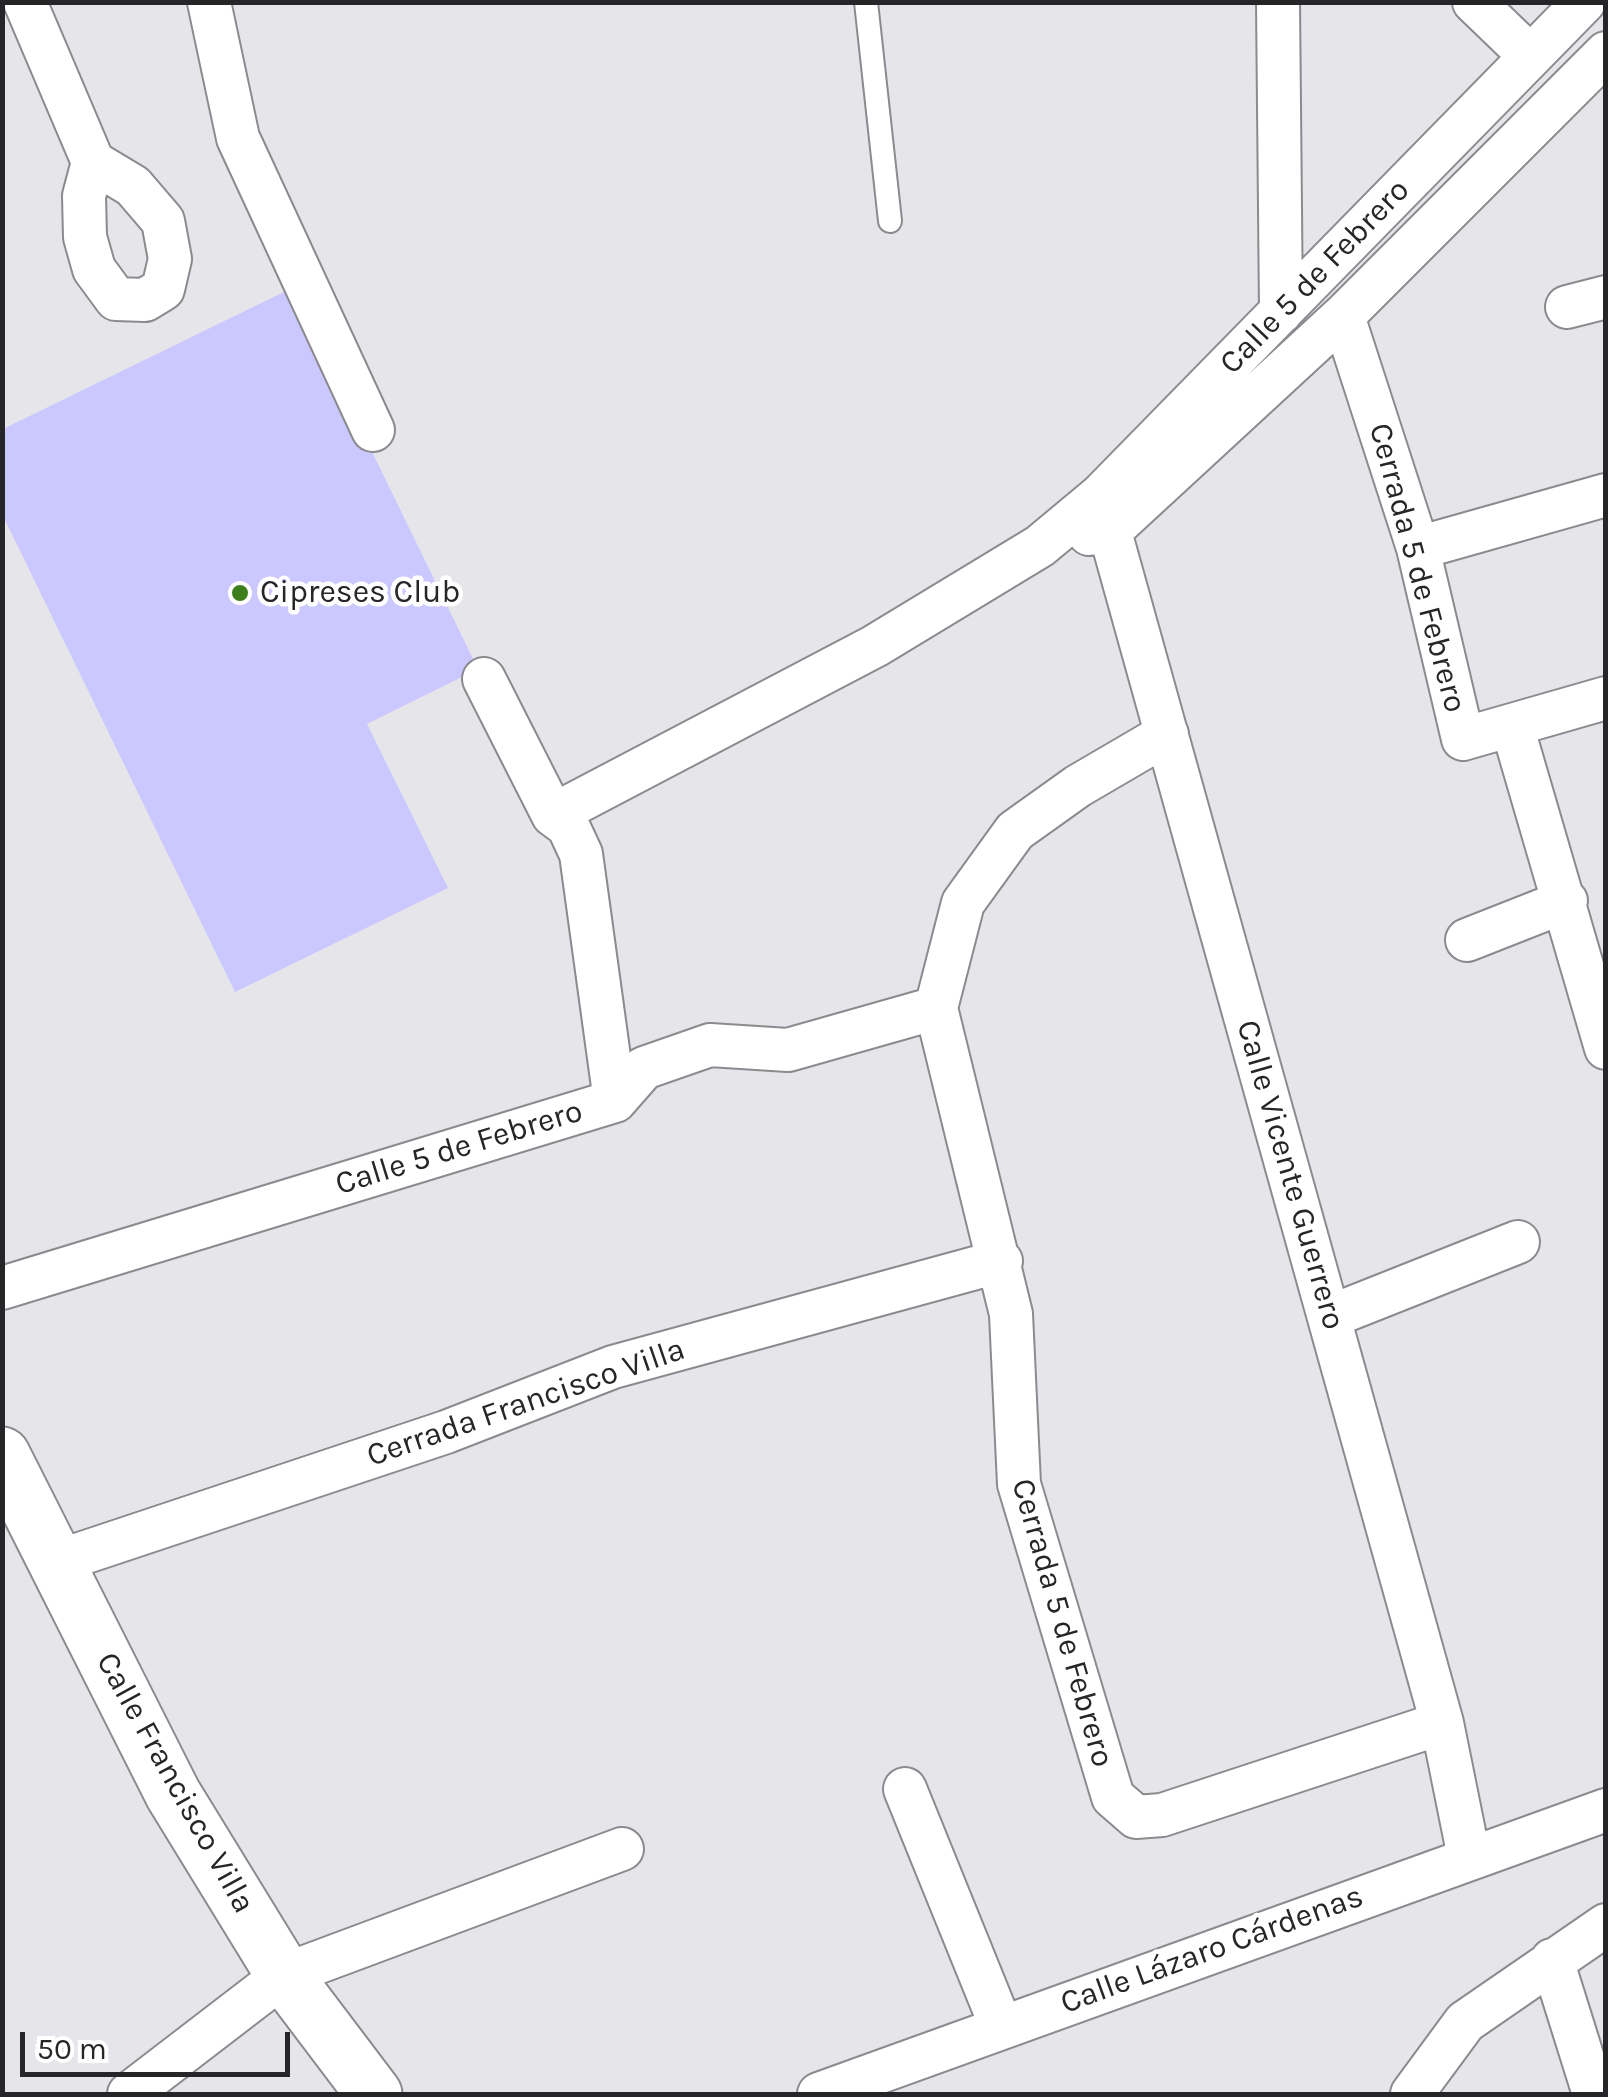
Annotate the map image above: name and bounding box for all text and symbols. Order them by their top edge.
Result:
street label: Calle 5 de Febrero [1212,172,1418,382]
street label: Cerrada 5 de Febrero [1360,419,1474,717]
place label: Cipreses Club [260,574,460,612]
marker: Cipreses Club [229,582,251,604]
street label: Calle Vicente Guerrero [1227,1016,1353,1334]
street label: Calle 5 de Febrero [331,1092,587,1204]
street label: Cerrada Francisco Villa [362,1331,690,1475]
street label: Cerrada 5 de Febrero [1002,1475,1122,1771]
street label: Calle Francisco Villa [87,1646,263,1920]
street label: Calle Lázaro Cárdenas [1055,1877,1369,2023]
scale bar [25,2012,295,2074]
text: 50 m [37,2031,107,2067]

